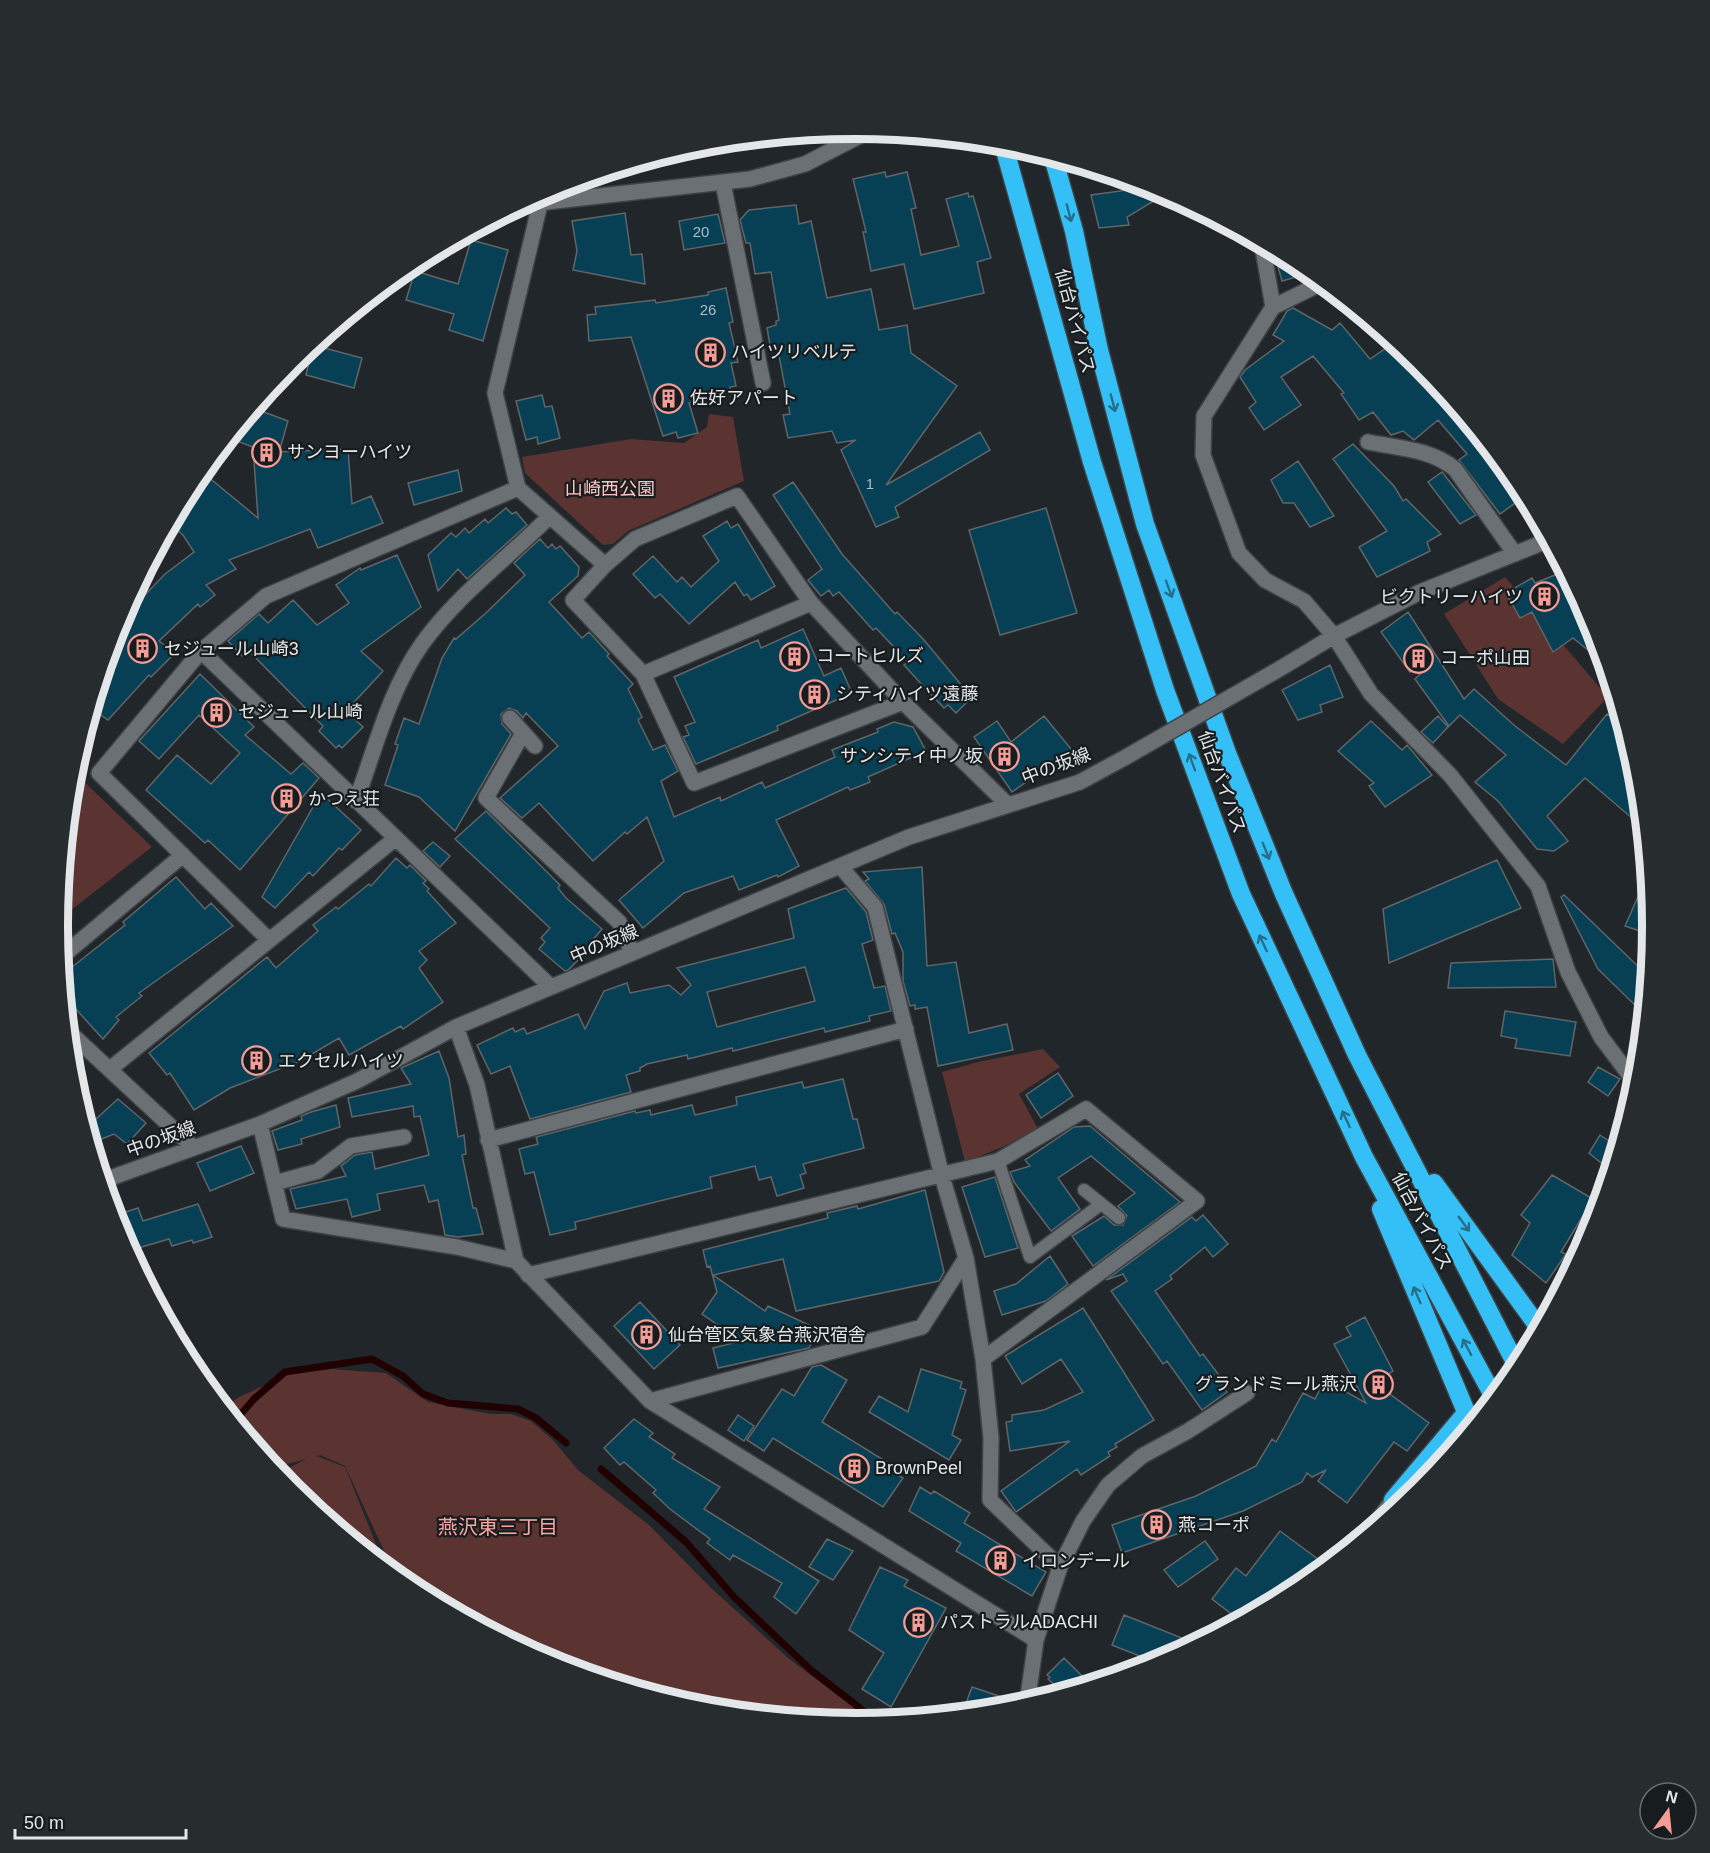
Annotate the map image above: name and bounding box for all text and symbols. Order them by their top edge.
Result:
one-way arrow [1063,203,1075,222]
house number: 20 [693,223,709,240]
street label: 仙台バイパス [1051,266,1099,376]
house number: 26 [700,301,716,318]
building icon: ハイツリベルテ [694,336,726,368]
place label: ハイツリベルテ [731,342,857,362]
building icon: 佐好アパート [653,382,685,414]
place label: 佐好アパート [690,388,798,408]
one-way arrow [1108,393,1120,412]
building icon: サンヨーハイツ [250,436,282,468]
place label: サンヨーハイツ [287,442,412,462]
house number: 1 [866,475,874,492]
park label: 山崎西公園 [565,479,655,499]
one-way arrow [1165,580,1176,598]
building icon: ビクトリーハイツ [1528,581,1560,613]
place label: ビクトリーハイツ [1380,587,1523,607]
building icon: セジュール山崎3 [127,633,159,665]
place label: セジュール山崎3 [164,639,299,659]
building icon: コートヒルズ [779,640,811,672]
building icon: コーポ山田 [1403,642,1435,674]
place label: コートヒルズ [816,646,924,666]
place label: コーポ山田 [1440,648,1530,668]
building icon: シティハイツ遠藤 [799,678,831,710]
place label: シティハイツ遠藤 [836,684,979,704]
building icon: セジュール山崎 [201,696,233,728]
place label: セジュール山崎 [238,702,363,722]
street label: 仙台バイパス [1194,728,1250,836]
building icon: サンシティ中ノ坂 [988,740,1020,772]
street label: 中の坂線 [1019,744,1093,788]
place label: サンシティ中ノ坂 [840,746,983,766]
one-way arrow [1185,753,1196,771]
building icon: かつえ荘 [271,783,303,815]
place label: かつえ荘 [308,789,380,809]
one-way arrow [1261,841,1272,860]
street label: 中の坂線 [567,921,641,967]
one-way arrow [1257,934,1269,952]
building icon: エクセルハイツ [241,1045,273,1077]
place label: エクセルハイツ [278,1051,404,1071]
one-way arrow [1340,1111,1352,1129]
street label: 中の坂線 [124,1117,198,1161]
street label: 仙台バイパス [1388,1169,1456,1273]
one-way arrow [1457,1216,1470,1232]
one-way arrow [1411,1286,1422,1304]
building icon: 仙台管区気象台燕沢宿舎 [631,1319,663,1351]
place label: 仙台管区気象台燕沢宿舎 [668,1325,866,1345]
one-way arrow [1461,1339,1472,1357]
building icon: グランドミール燕沢 [1362,1368,1394,1400]
place label: グランドミール燕沢 [1195,1374,1357,1394]
building icon: BrownPeel [838,1452,870,1484]
place label: BrownPeel [875,1458,962,1478]
building icon: 燕コーポ [1141,1509,1173,1541]
place label: 燕コーポ [1178,1515,1250,1535]
district label: 燕沢東三丁目 [438,1516,558,1538]
building icon: イロンデール [985,1545,1017,1577]
place label: イロンデール [1022,1551,1130,1571]
building icon: パストラルADACHI [903,1606,935,1638]
place label: パストラルADACHI [940,1612,1098,1632]
north arrow [1638,1781,1698,1841]
text: N [1664,1787,1680,1807]
scale bar [15,1802,186,1840]
text: 50 m [24,1813,64,1833]

